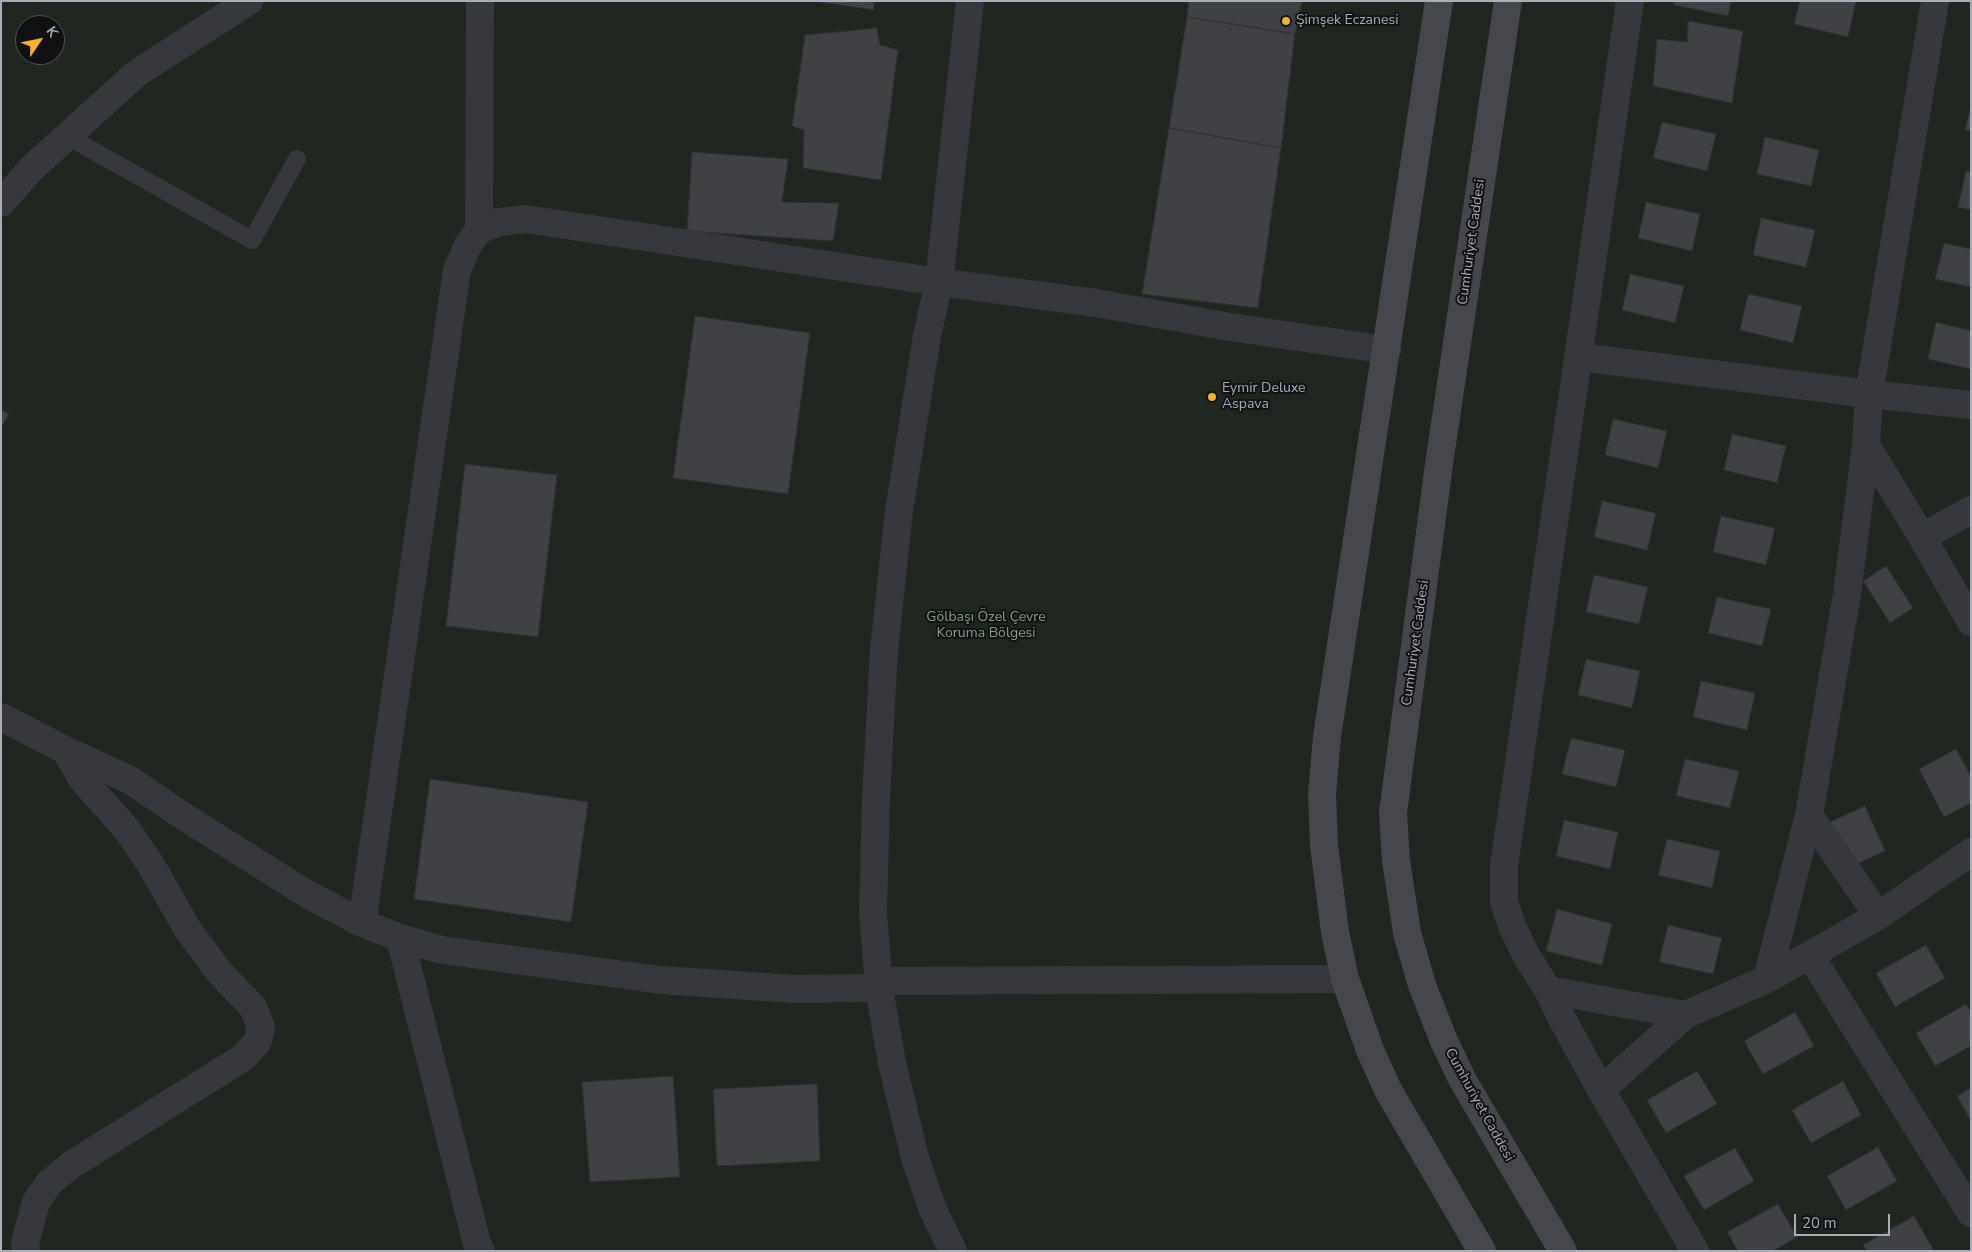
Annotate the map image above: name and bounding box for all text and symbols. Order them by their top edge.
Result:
place label: Şimşek Eczanesi [1296,13,1398,29]
north arrow [15,15,65,65]
marker: Şimşek Eczanesi [1280,15,1292,27]
text: K [42,23,62,41]
street label: Cumhuriyet Caddesi [1455,178,1489,306]
place label: Eymir Deluxe Aspava [1222,381,1306,414]
marker: Eymir Deluxe Aspava [1206,391,1218,403]
street label: Cumhuriyet Caddesi [1399,579,1433,707]
park label: Gölbaşı Özel Çevre Koruma Bölgesi [926,610,1046,642]
street label: Cumhuriyet Caddesi [1441,1046,1517,1164]
scale bar [1797,1204,1893,1236]
text: 20 m [1802,1213,1837,1233]

